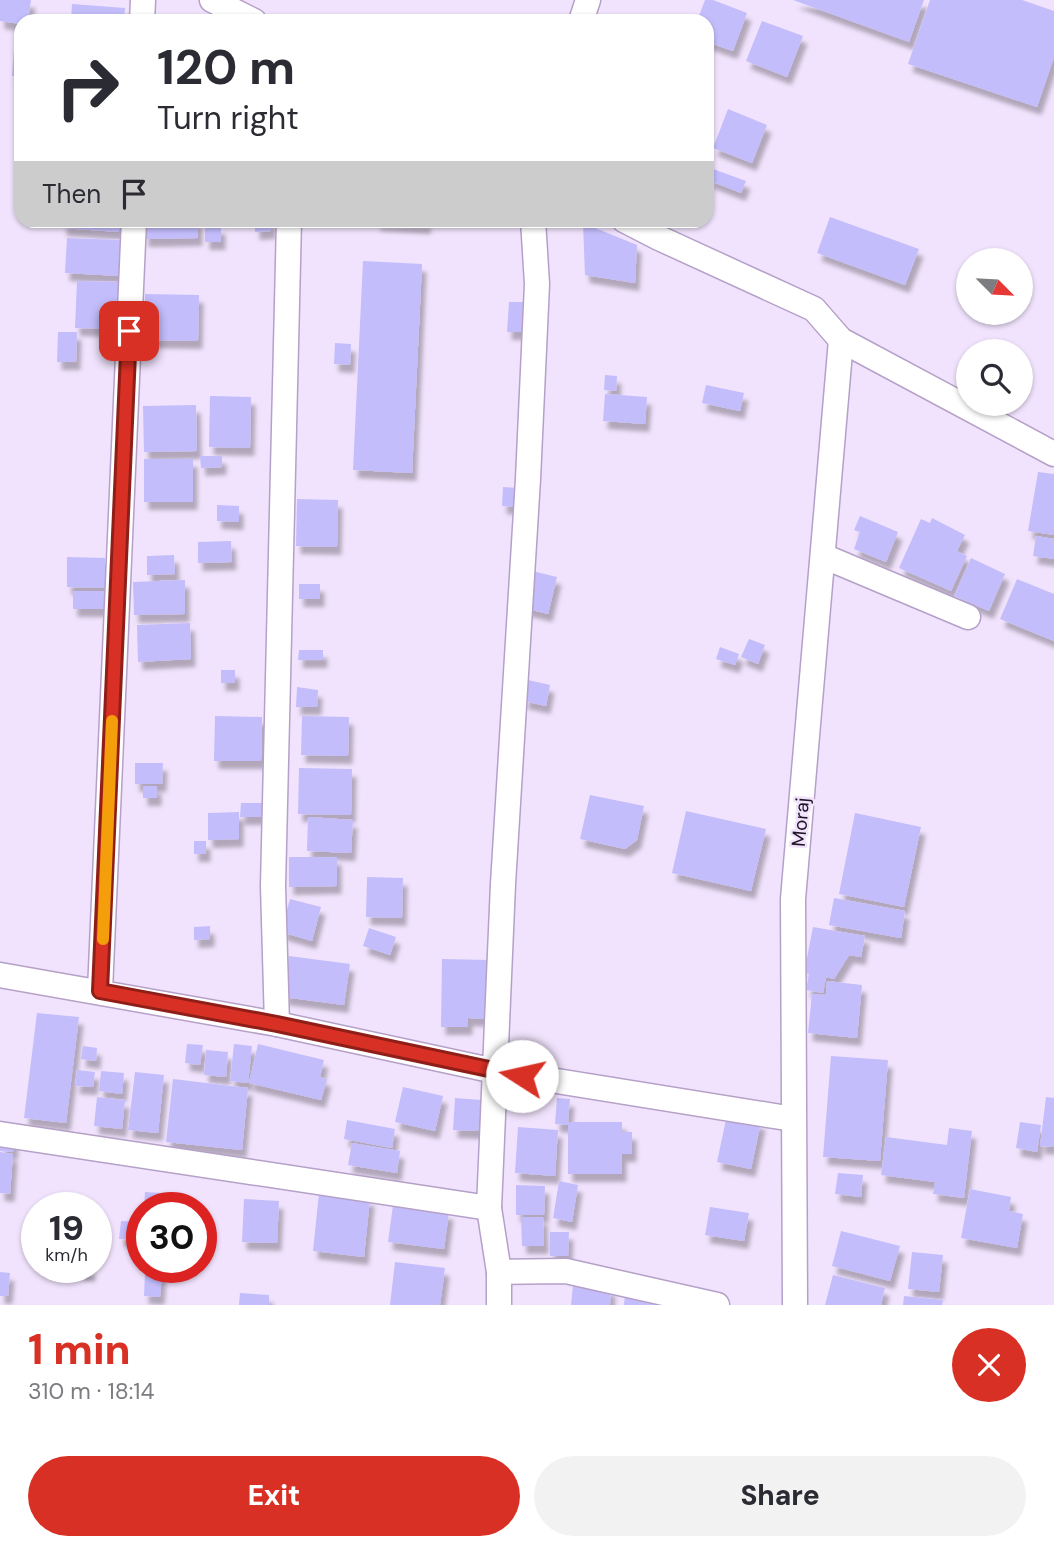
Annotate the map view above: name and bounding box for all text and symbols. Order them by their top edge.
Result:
text: 120 m [157,35,295,99]
icon: right [42,42,133,133]
text: Turn right [157,97,299,139]
icon: arrive [115,175,153,213]
text: Then [42,177,101,211]
north arrow [956,248,1032,326]
map controls [956,248,1033,416]
pin [99,301,159,361]
icon: arrive [110,312,148,350]
button: search [956,339,1033,416]
street label: Moraj [786,796,815,848]
position arrow [485,1039,559,1113]
speed limit sign: 30 [126,1192,217,1283]
text: 19 [49,1205,84,1251]
text: km/h [45,1243,88,1267]
text: 1 min [28,1322,131,1377]
button: close [952,1328,1026,1402]
text: 310 m · 18:14 [28,1376,154,1406]
button: Exit [28,1456,520,1536]
button: Share [534,1456,1026,1536]

